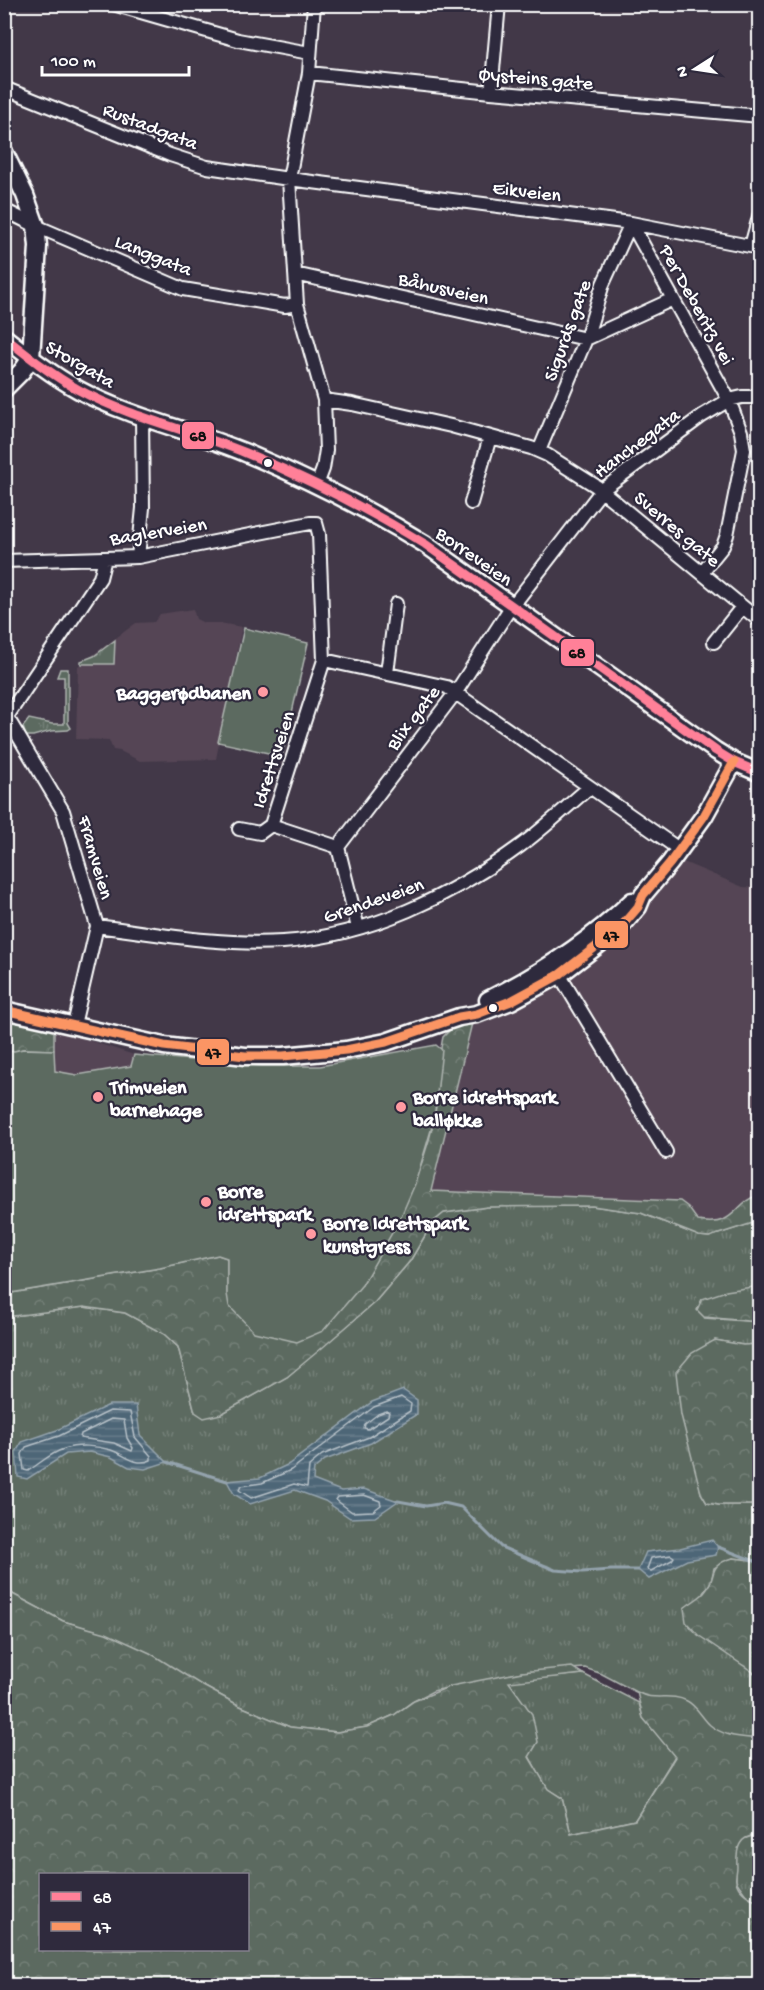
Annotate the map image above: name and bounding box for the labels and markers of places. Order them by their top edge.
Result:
unlabelled marker [262,457,274,469]
place label: Baggerødbanen [115,684,251,707]
marker: Baggerødbanen [256,685,270,699]
unlabelled marker [487,1002,499,1014]
place label: Trimveien barnehage [108,1078,203,1124]
place label: Borre idrettspark balløkke [412,1088,559,1134]
marker: Trimveien barnehage [91,1090,105,1104]
marker: Borre idrettspark balløkke [394,1100,408,1114]
place label: Borre idrettspark [217,1182,314,1228]
marker: Borre idrettspark [199,1195,213,1209]
place label: Borre Idrettspark kunstgress [322,1214,469,1260]
marker: Borre Idrettspark kunstgress [304,1227,318,1241]

